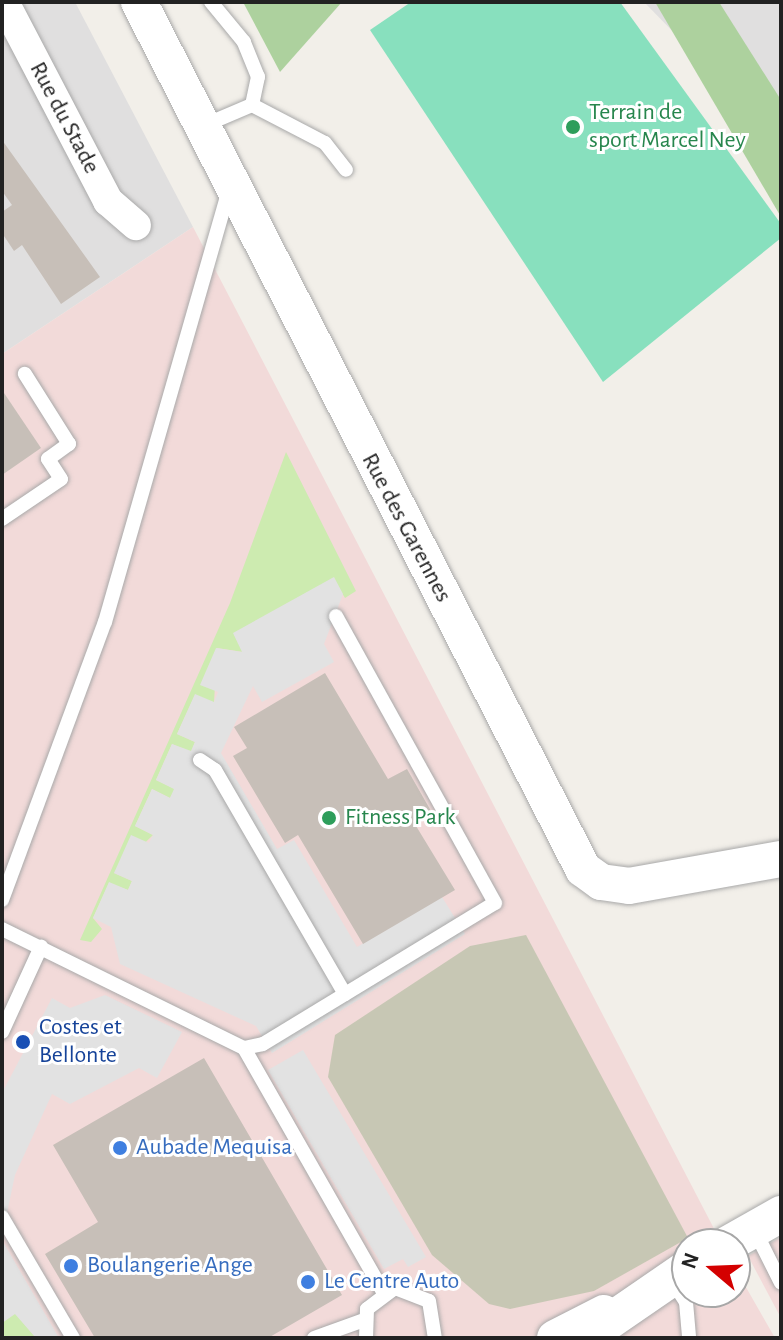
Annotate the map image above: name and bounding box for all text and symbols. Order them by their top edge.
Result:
street label: Rue du Stade [23,57,105,179]
place label: Terrain de sport Marcel Ney [589,99,746,155]
marker: Terrain de sport Marcel Ney [564,118,582,136]
street label: Rue des Garennes [355,449,457,607]
place label: Fitness Park [345,804,455,832]
marker: Fitness Park [320,809,338,827]
place label: Costes et Bellonte [39,1014,122,1070]
marker: Costes et Bellonte [14,1033,32,1051]
place label: Aubade Mequisa [136,1134,292,1162]
marker: Aubade Mequisa [111,1139,129,1157]
north arrow [671,1228,751,1308]
text: N [677,1250,703,1272]
place label: Boulangerie Ange [87,1252,253,1280]
marker: Boulangerie Ange [62,1257,80,1275]
place label: Le Centre Auto [324,1268,459,1296]
marker: Le Centre Auto [299,1273,317,1291]

